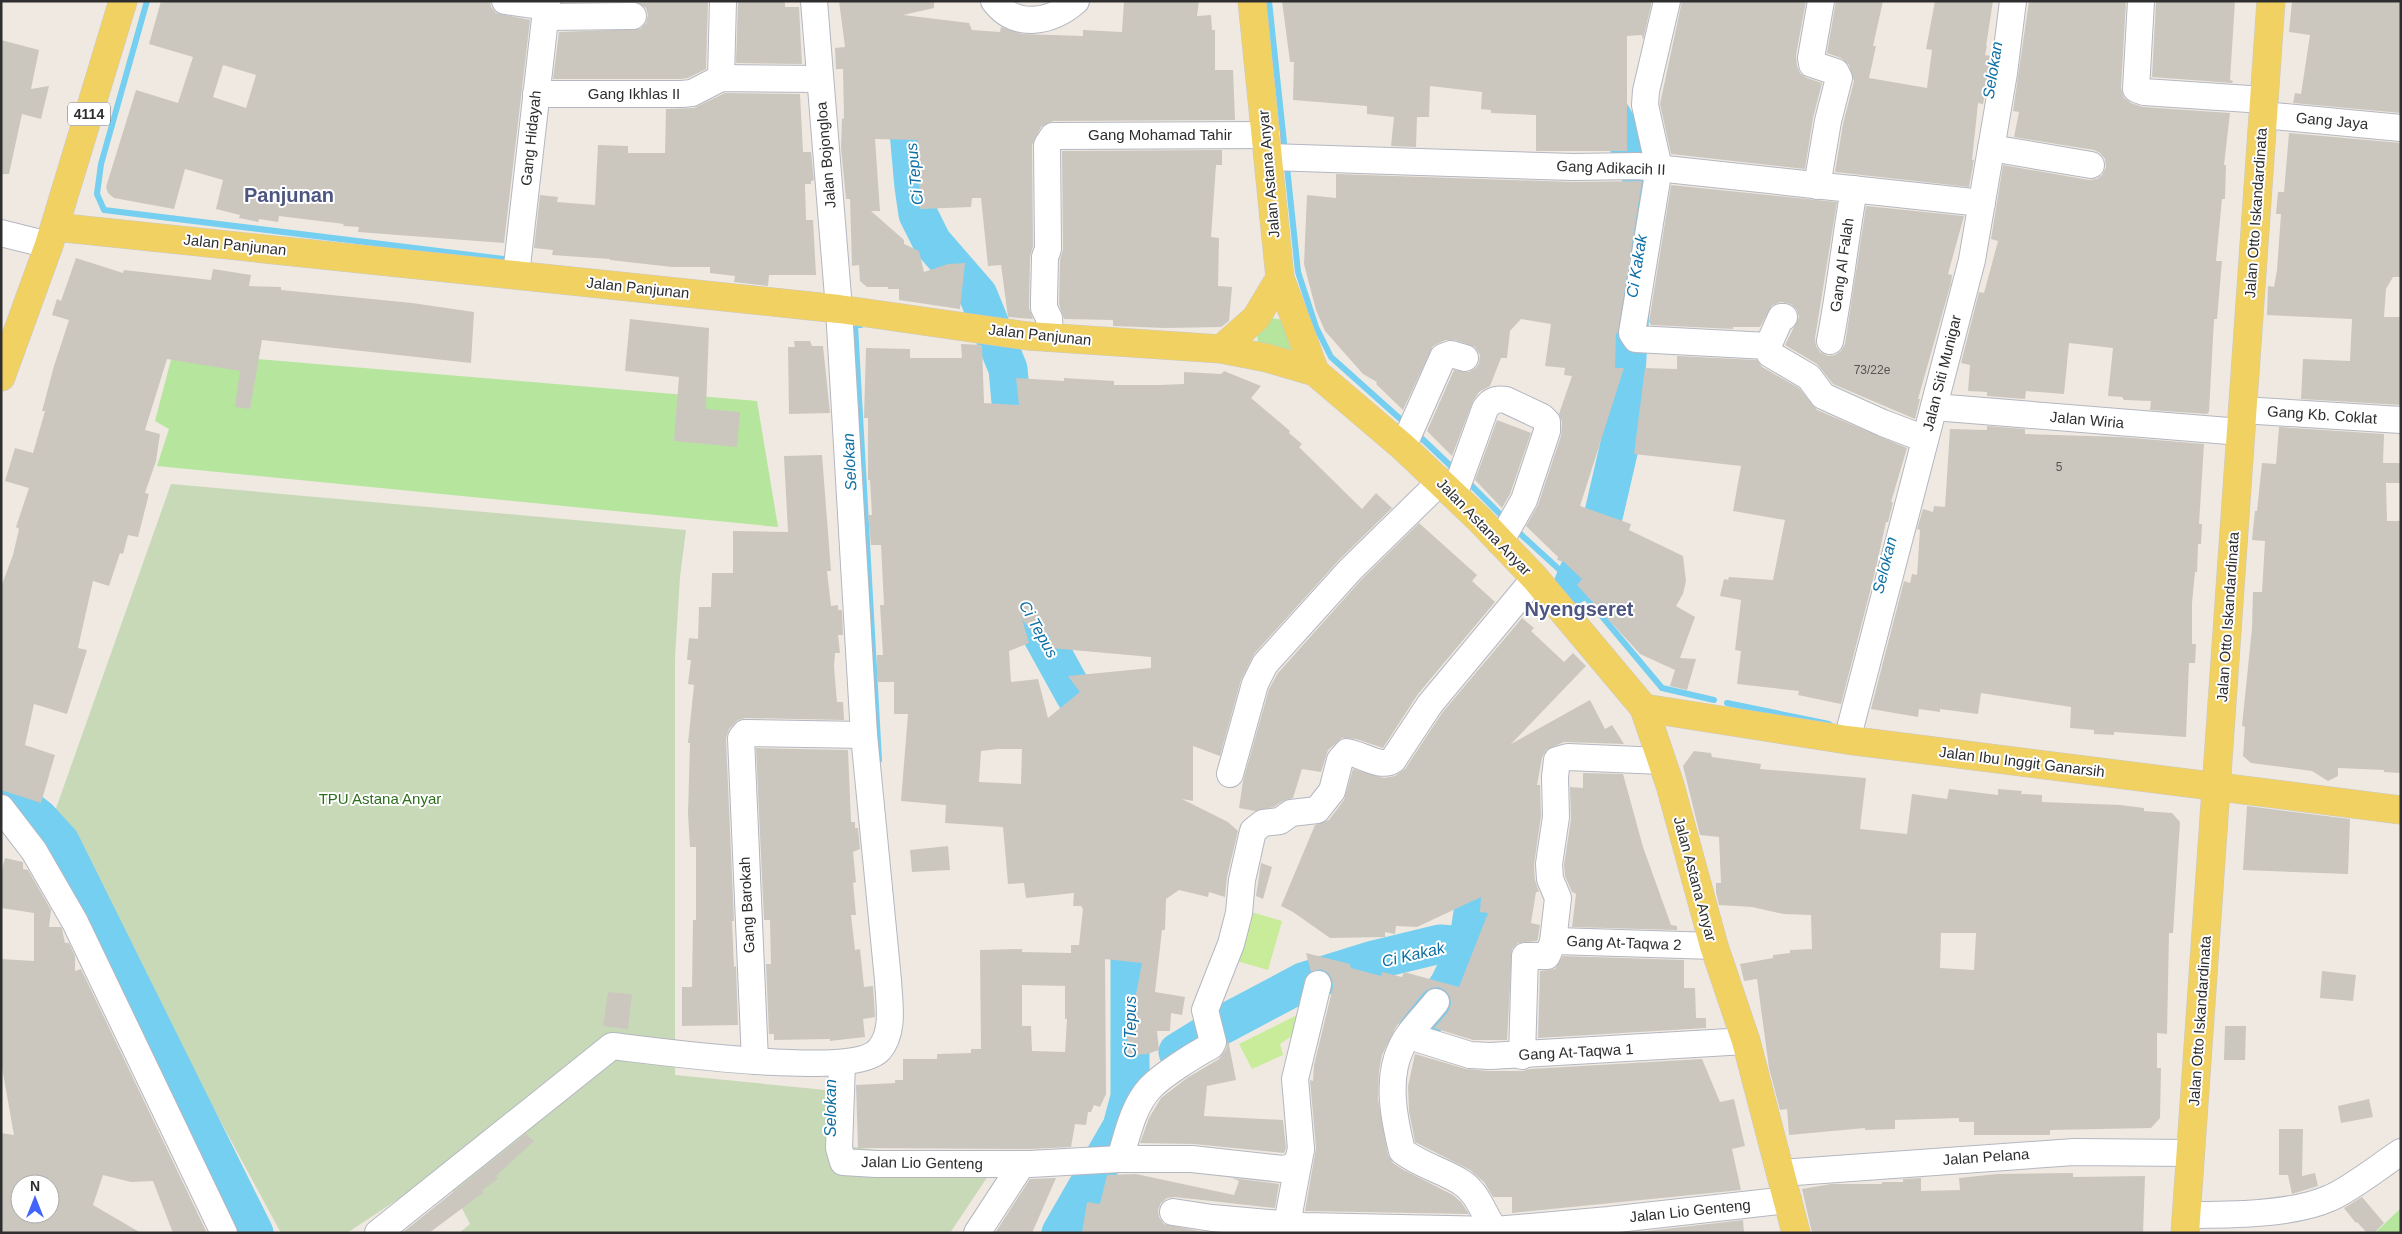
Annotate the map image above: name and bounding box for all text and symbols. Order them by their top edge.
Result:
water label: Selokan [1980,40,2005,100]
street label: Gang Ikhlas II [588,85,680,102]
street label: Gang Hidayah [517,89,544,187]
street label: Jalan Bojongloa [812,100,839,209]
road number: 4114 [68,102,110,126]
street label: Jalan Astana Anyar [1254,109,1283,239]
street label: Gang Jaya [2295,109,2370,132]
street label: Gang Mohamad Tahir [1088,126,1232,143]
street label: Jalan Otto Iskandardinata [2241,126,2270,299]
water label: Ci Tepus [903,142,926,206]
street label: Gang Adikacih II [1556,157,1666,178]
district label: Panjunan [244,184,334,206]
street label: Gang Al Falah [1826,217,1857,313]
street label: Jalan Panjunan [183,231,287,258]
water label: Ci Kakak [1623,232,1650,299]
street label: Jalan Panjunan [586,274,690,301]
street label: Jalan Siti Munigar [1919,313,1964,433]
street label: Jalan Panjunan [988,321,1092,348]
house number: 73/22e [1854,363,1891,377]
street label: Gang Kb. Coklat [2267,402,2378,427]
street label: Jalan Wiria [2049,408,2125,431]
water label: Selokan [839,433,860,491]
house number: 5 [2056,460,2063,474]
street label: Jalan Astana Anyar [1434,475,1535,579]
street label: Jalan Otto Iskandardinata [2213,530,2242,703]
water label: Selokan [1869,535,1900,595]
water label: Ci Tepus [1016,598,1061,661]
district label: Nyengseret [1525,598,1634,620]
street label: Jalan Ibu Inggit Ganarsih [1938,743,2106,780]
park label: TPU Astana Anyar [319,790,441,807]
street label: Jalan Astana Anyar [1671,815,1720,943]
street label: Gang Barokah [735,856,758,954]
street label: Gang At-Taqwa 2 [1566,932,1682,953]
street label: Jalan Otto Iskandardinata [2185,934,2214,1107]
water label: Ci Kakak [1380,939,1447,970]
water label: Ci Tepus [1122,996,1139,1058]
street label: Gang At-Taqwa 1 [1518,1040,1634,1063]
water label: Selokan [822,1079,839,1137]
street label: Jalan Pelana [1942,1145,2030,1168]
street label: Jalan Lio Genteng [861,1153,983,1172]
north arrow [10,1174,60,1224]
text: N [30,1178,40,1194]
street label: Jalan Lio Genteng [1629,1196,1751,1225]

